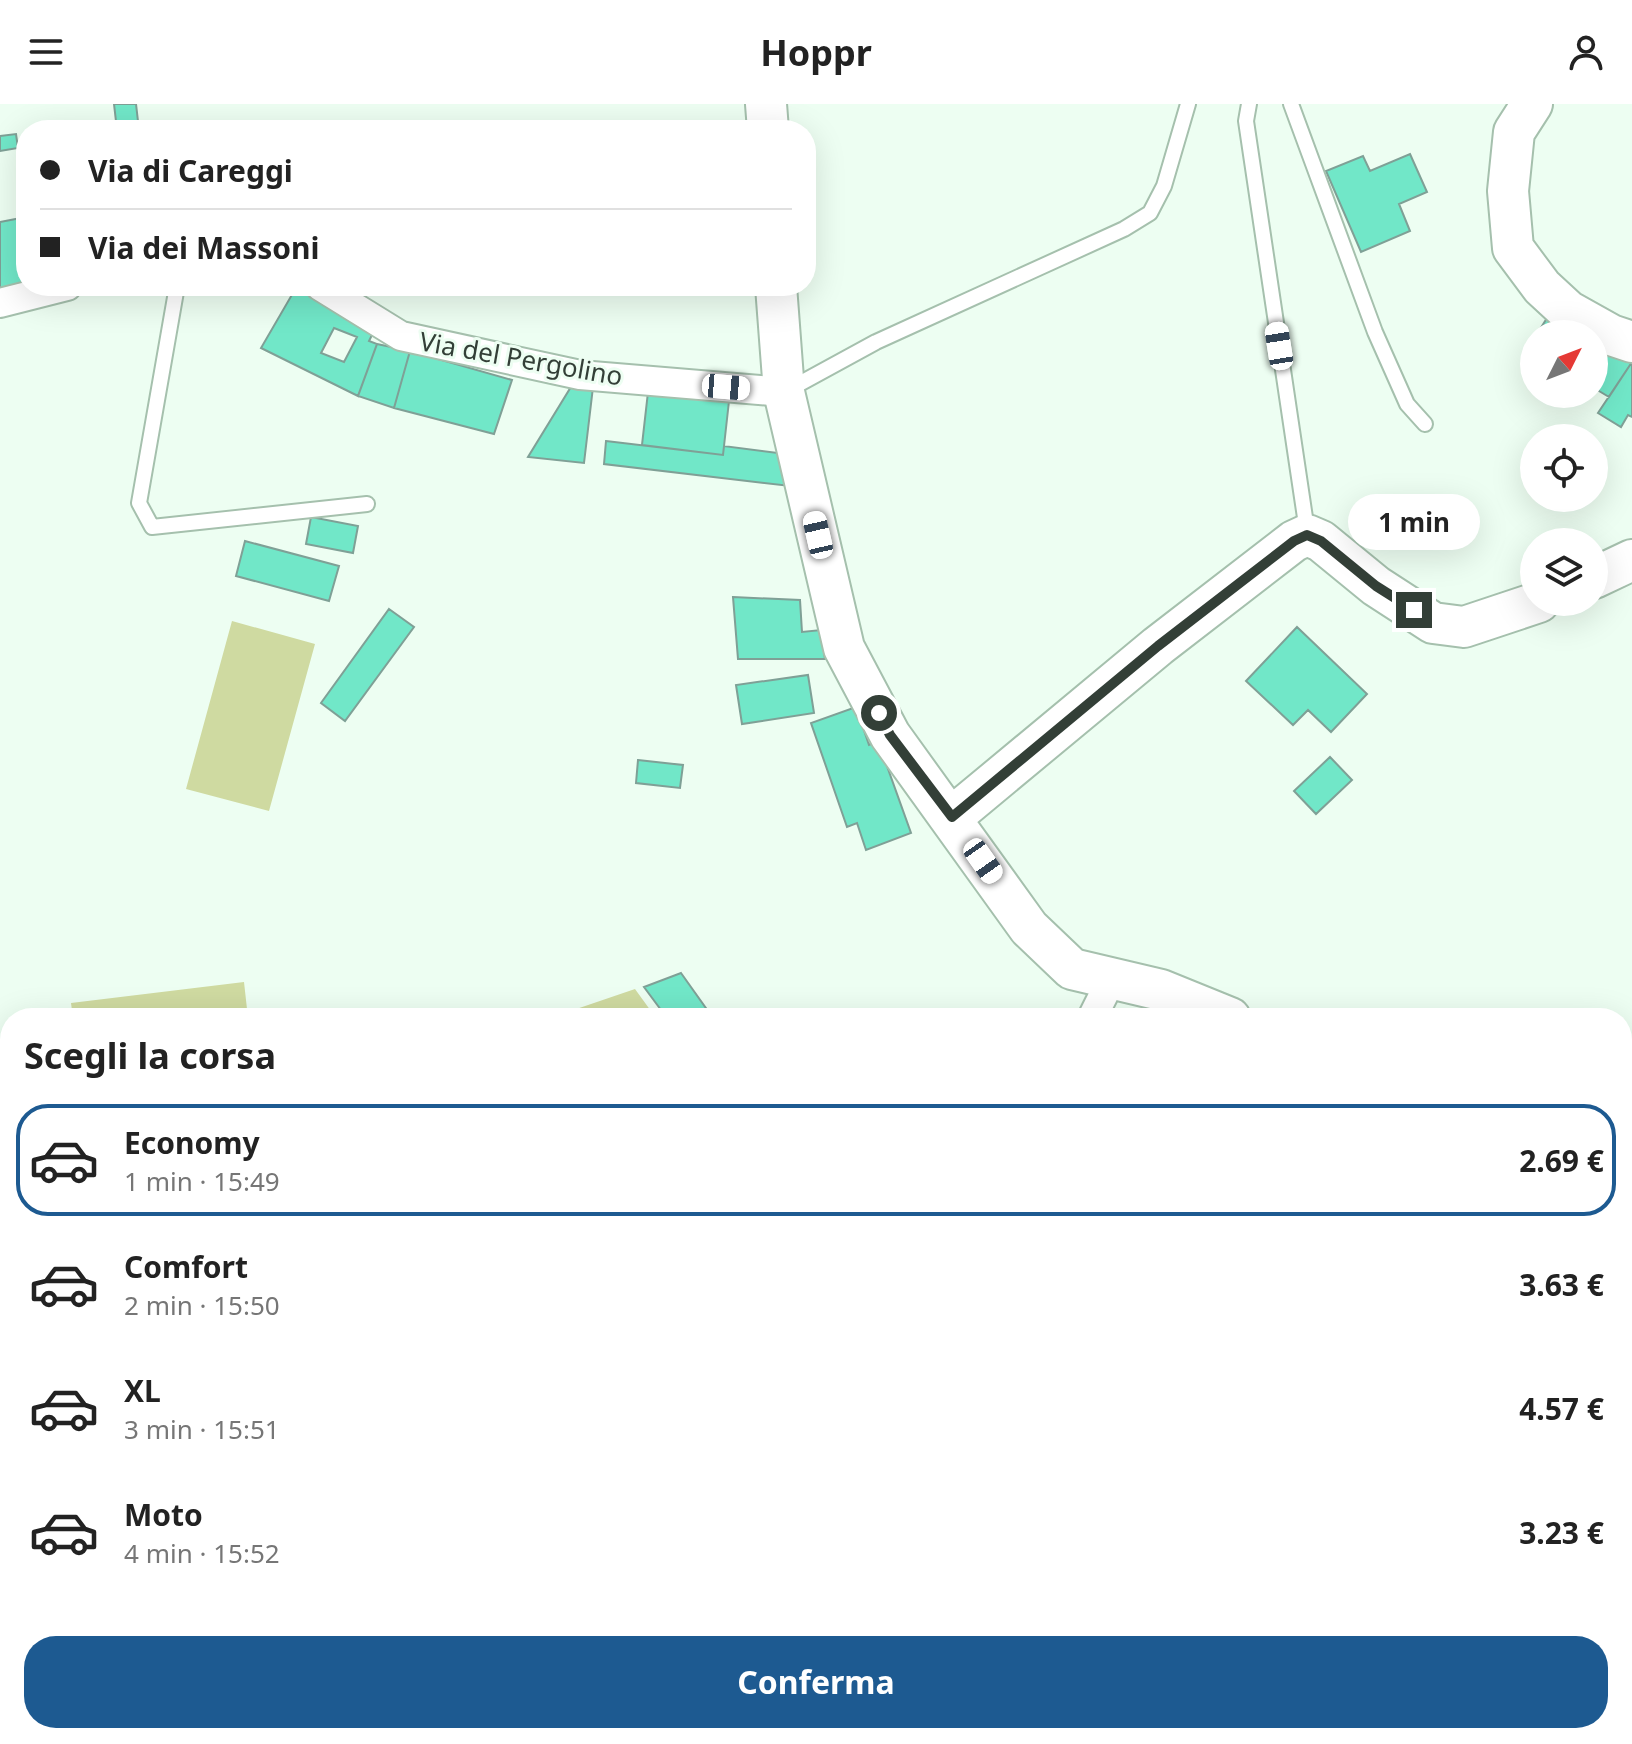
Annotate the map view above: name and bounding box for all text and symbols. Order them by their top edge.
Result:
text: Hoppr [760,28,872,77]
icon: menu [24,30,68,74]
icon: person [1564,30,1608,74]
text: Via di Careggi [88,150,293,191]
text: Via dei Massoni [88,227,319,268]
car [1263,320,1295,372]
north arrow [1520,320,1608,408]
map controls [1520,320,1608,616]
street label: Via del Pergolino [417,322,626,394]
car [701,373,751,401]
button: locate [1520,424,1608,512]
callout: 1 min [1348,494,1480,550]
text: 1 min [1378,504,1450,540]
car [801,509,835,561]
button: layers [1520,528,1608,616]
route end [1396,592,1432,628]
route start [861,695,897,731]
car [959,834,1007,888]
text: Scegli la corsa [24,1031,276,1080]
text: Economy [124,1122,260,1163]
icon: car [28,1124,100,1196]
text: 2.69 € [1519,1140,1604,1181]
text: 1 min · 15:49 [124,1163,280,1199]
text: Comfort [124,1246,248,1287]
icon: car [28,1248,100,1320]
text: 3.63 € [1519,1264,1604,1305]
text: 2 min · 15:50 [124,1287,280,1323]
text: XL [124,1370,161,1411]
icon: car [28,1372,100,1444]
text: 4.57 € [1519,1388,1604,1429]
text: 3 min · 15:51 [124,1411,280,1447]
text: Moto [124,1494,203,1535]
icon: car [28,1496,100,1568]
text: 3.23 € [1519,1512,1604,1553]
text: 4 min · 15:52 [124,1535,280,1571]
button: Conferma [24,1636,1608,1728]

